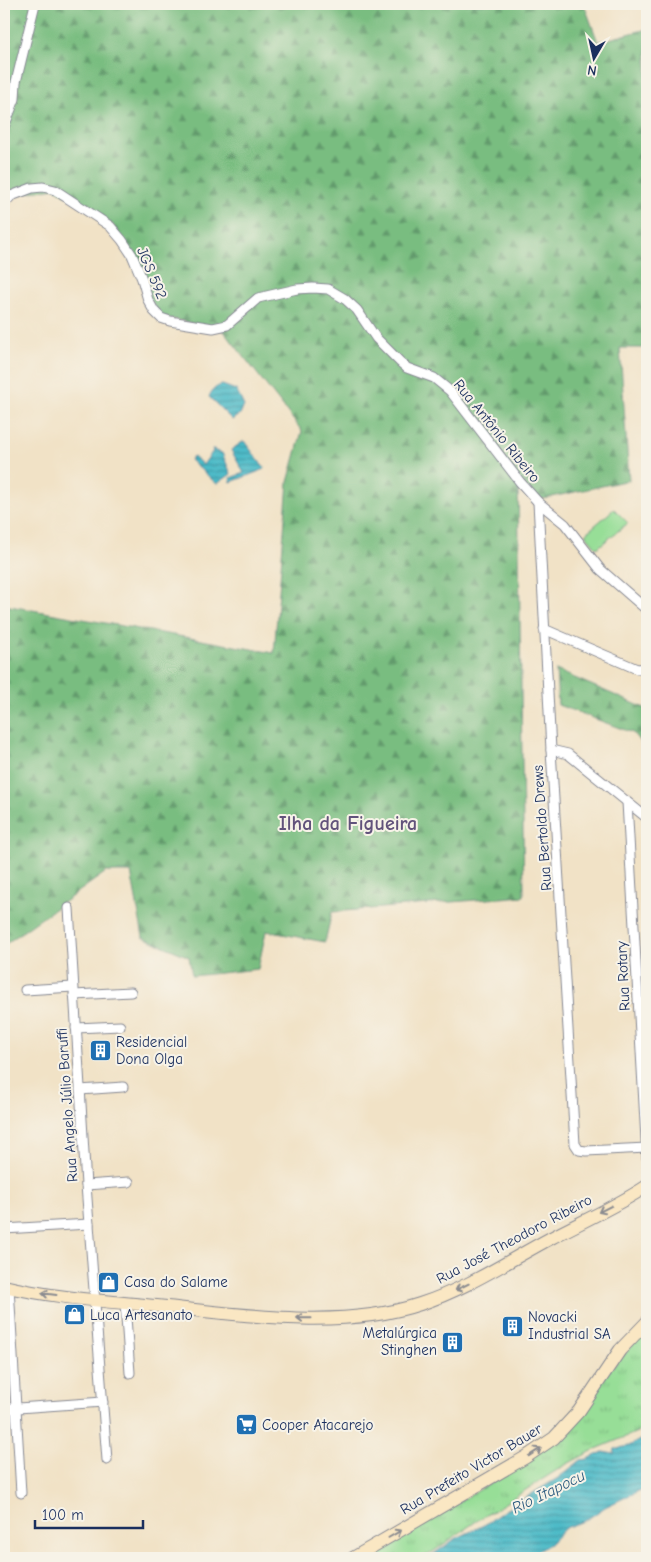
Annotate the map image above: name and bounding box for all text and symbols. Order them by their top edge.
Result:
north arrow [568,32,618,82]
text: N [586,61,598,79]
street label: JGS 592 [133,244,171,302]
street label: Rua Antônio Ribeiro [450,376,544,486]
street label: Rua Bertoldo Drews [529,765,555,891]
district label: Ilha da Figueira [279,812,417,835]
street label: Rua Rotary [612,940,634,1012]
street label: Rua Angelo Júlio Baruffi [53,1027,81,1183]
place label: Residencial Dona Olga [116,1033,187,1068]
building icon: Residencial Dona Olga [88,1039,112,1063]
street label: Rua José Theodoro Ribeiro [433,1190,595,1288]
one-way arrow [597,1204,612,1214]
shop icon: Casa do Salame [96,1270,120,1294]
place label: Casa do Salame [124,1273,228,1291]
one-way arrow [455,1283,470,1292]
one-way arrow [41,1289,57,1299]
shop icon: Luca Artesanato [62,1303,86,1327]
place label: Luca Artesanato [90,1306,193,1324]
place label: Novacki Industrial SA [528,1308,611,1343]
one-way arrow [296,1313,312,1323]
building icon: Novacki Industrial SA [500,1314,524,1338]
place label: Metalúrgica Stinghen [363,1324,437,1359]
building icon: Metalúrgica Stinghen [441,1330,465,1354]
supermarket icon: Cooper Atacarejo [234,1413,258,1437]
place label: Cooper Atacarejo [262,1416,374,1434]
street label: Rua Prefeito Victor Bauer [397,1419,545,1518]
one-way arrow [528,1447,542,1457]
water label: Rio Itapocu [509,1466,588,1517]
scale bar [35,1497,142,1529]
text: 100 m [42,1506,84,1524]
one-way arrow [387,1528,401,1538]

